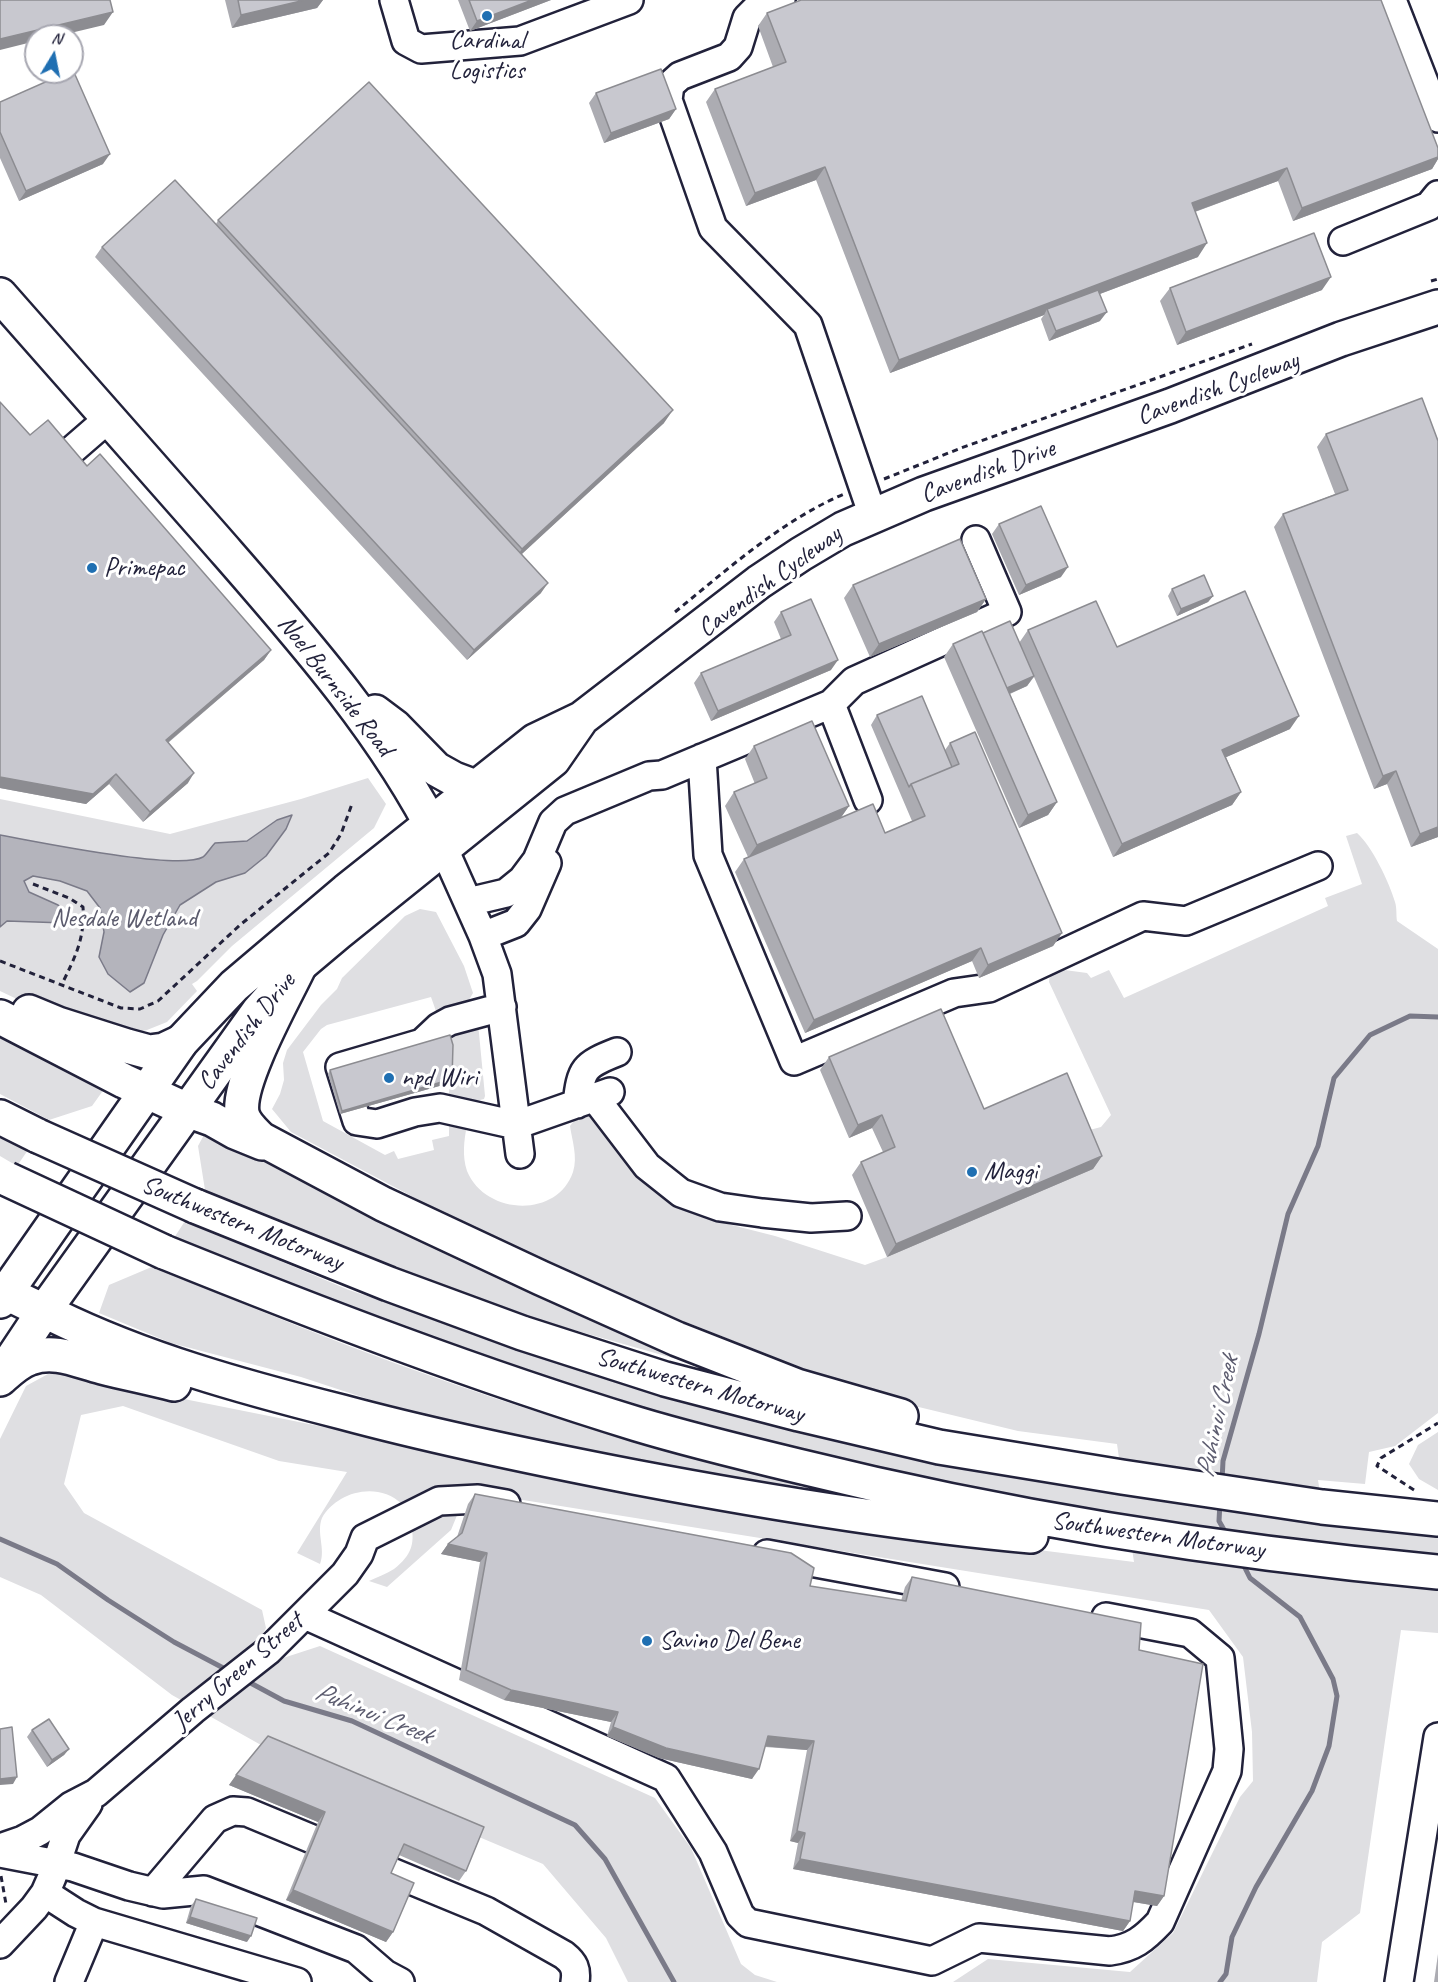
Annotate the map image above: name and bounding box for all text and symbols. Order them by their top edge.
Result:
marker: Cardinal Logistics [480,9,494,23]
north arrow [24,24,84,84]
place label: Cardinal Logistics [450,25,524,86]
text: N [50,28,63,49]
street label: Cavendish Cycleway [1133,345,1303,433]
street label: Cavendish Drive [917,433,1059,511]
street label: Cavendish Cycleway [692,519,848,645]
place label: Primepac [104,552,184,584]
marker: Primepac [85,561,99,575]
street label: Noel Burnside Road [270,609,400,763]
park label: Nesdale Wetland [51,903,197,935]
street label: Cavendish Drive [191,967,303,1097]
place label: npd Wiri [401,1062,478,1094]
marker: npd Wiri [382,1071,396,1085]
place label: Maggi [984,1156,1037,1188]
marker: Maggi [965,1165,979,1179]
street label: Southwestern Motorway [137,1169,347,1279]
street label: Southwestern Motorway [592,1341,808,1431]
water label: Puhinui Creek [1189,1354,1247,1480]
street label: Southwestern Motorway [1049,1506,1267,1566]
street label: Jerry Green Street [166,1607,310,1737]
place label: Savino Del Bene [659,1625,800,1657]
marker: Savino Del Bene [640,1634,654,1648]
water label: Puhinui Creek [310,1676,436,1752]

